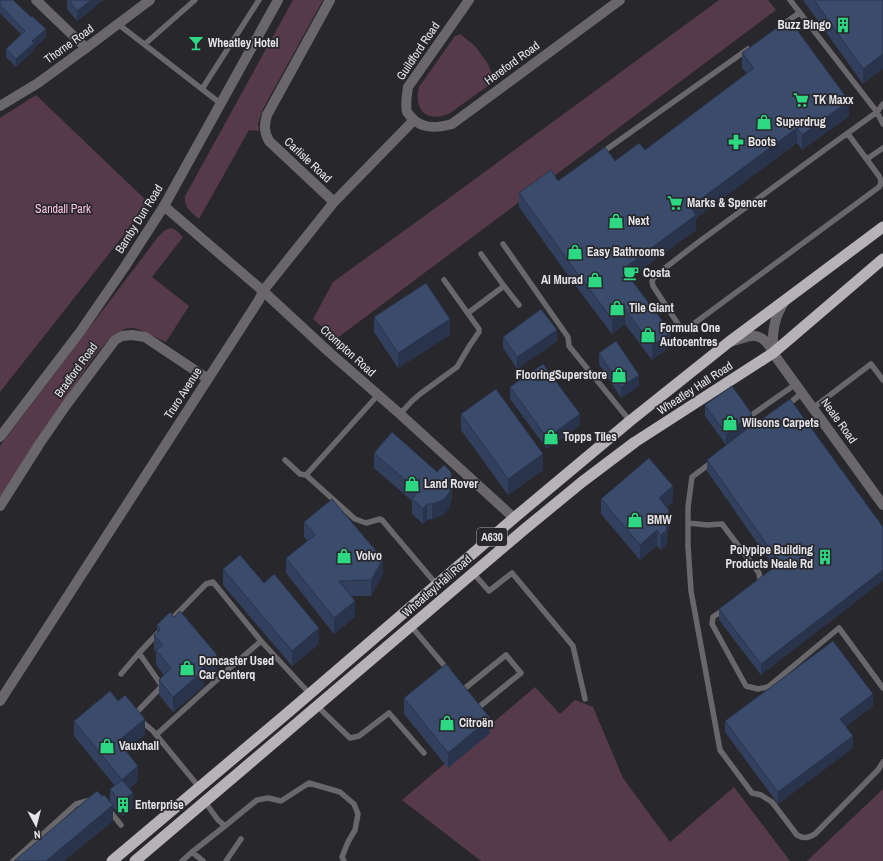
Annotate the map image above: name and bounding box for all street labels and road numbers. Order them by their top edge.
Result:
street label: Guildford Road [393,19,443,83]
street label: Thorne Road [41,21,97,67]
street label: Hereford Road [481,38,543,88]
street label: Carlisle Road [281,134,335,186]
street label: Barnby Dun Road [111,182,167,256]
street label: Crompton Road [317,322,379,380]
street label: Bradford Road [51,339,101,401]
street label: Wheatley Hall Road [654,358,736,418]
street label: Truro Avenue [160,364,206,422]
street label: Neale Road [817,395,861,447]
road number: A630 [477,528,507,546]
street label: Wheatley Hall Road [399,551,475,621]

